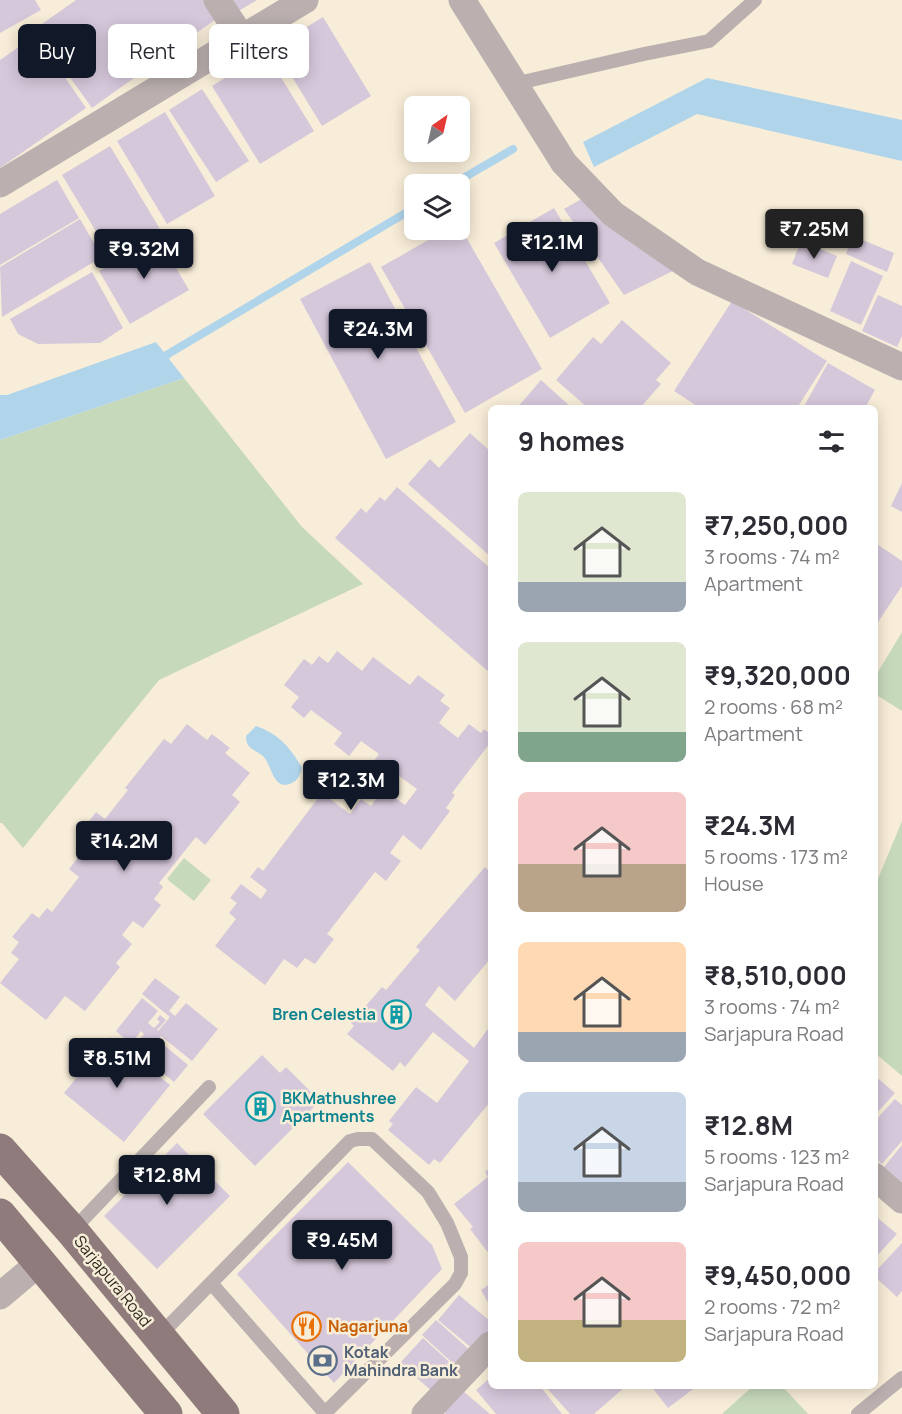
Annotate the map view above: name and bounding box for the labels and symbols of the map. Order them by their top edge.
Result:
north arrow [404,96,470,162]
pin: ₹7.25M [765,209,863,260]
pin: ₹12.1M [503,222,601,273]
pin: ₹9.32M [95,229,193,280]
pin: ₹24.3M [329,309,427,360]
pin: ₹12.3M [302,760,400,811]
pin: ₹14.2M [75,821,173,872]
building icon: Bren Celestia [381,998,413,1030]
place label: Bren Celestia [272,1003,376,1025]
pin: ₹8.51M [68,1038,166,1089]
place label: BKMathushree Apartments [282,1087,397,1127]
building icon: BKMathushree Apartments [245,1091,277,1123]
pin: ₹12.8M [118,1155,216,1206]
pin: ₹9.45M [293,1220,391,1271]
street label: Sarjapura Road [69,1231,157,1331]
restaurant icon: Nagarjuna [291,1310,323,1342]
place label: Nagarjuna [328,1315,408,1337]
place label: Kotak Mahindra Bank [344,1341,458,1381]
bank icon: Kotak Mahindra Bank [307,1345,339,1377]

